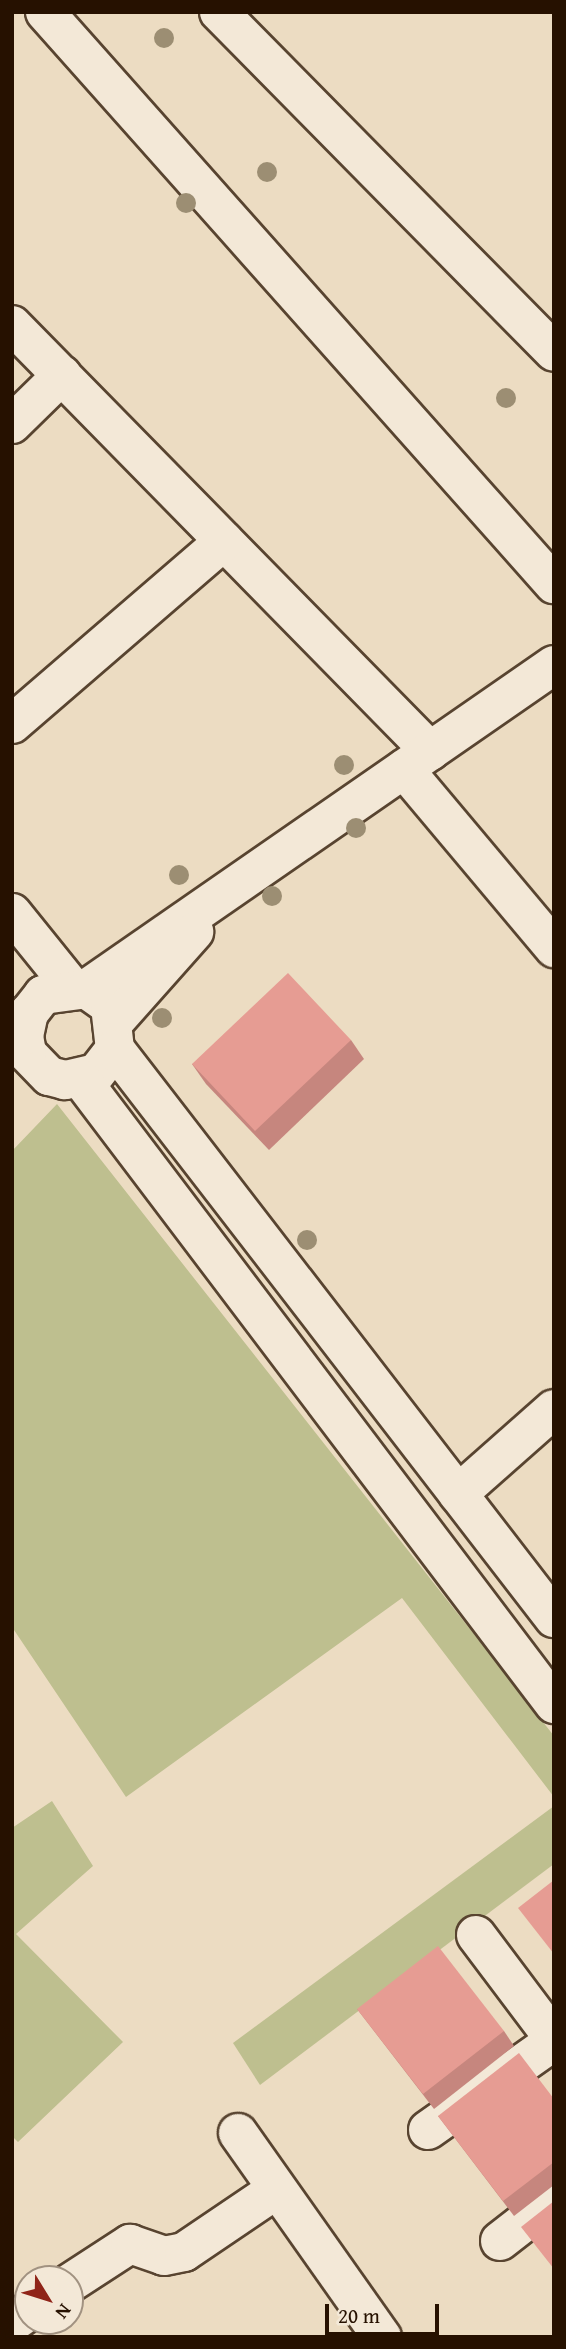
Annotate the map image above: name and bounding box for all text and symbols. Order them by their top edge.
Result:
north arrow [14,2265,84,2335]
scale bar [328,2290,442,2334]
text: N [49,2298,79,2325]
text: 20 m [338,2300,380,2331]

